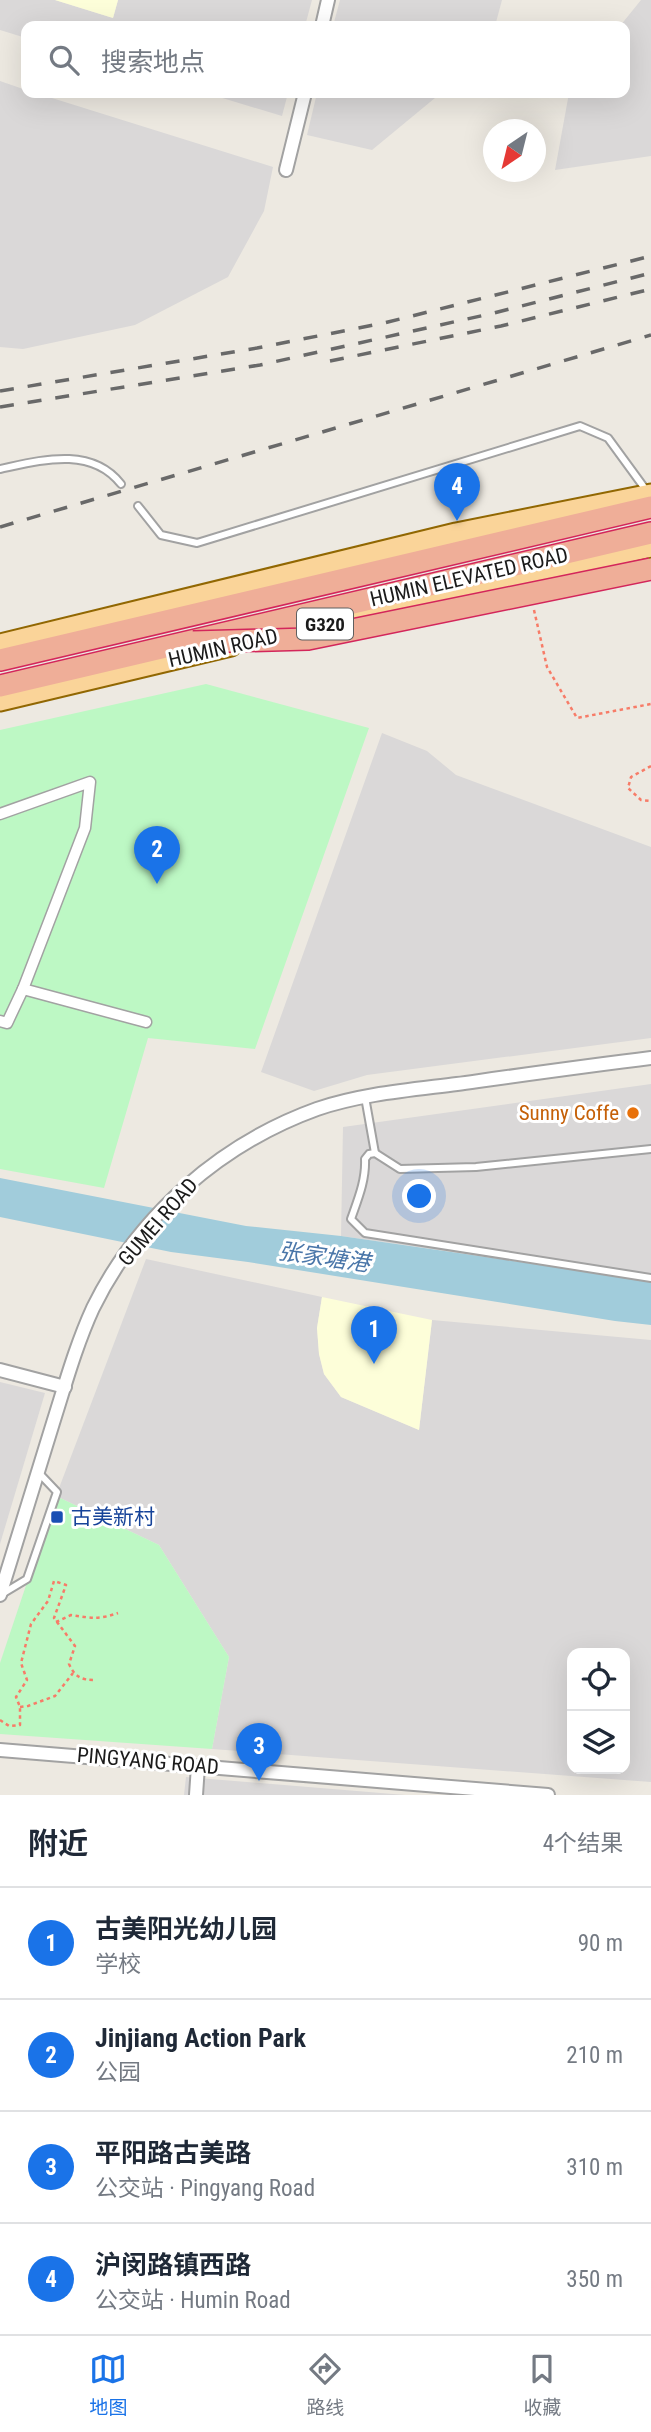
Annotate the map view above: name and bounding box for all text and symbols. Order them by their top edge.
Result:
search box [21,21,630,98]
icon: search [45,41,83,79]
text: 搜索地点 [101,47,205,77]
north arrow [483,119,546,182]
pin: 4 [434,463,480,521]
street label: HUMIN ELEVATED ROAD [368,543,570,611]
road number: G320 [297,608,353,639]
street label: HUMIN ROAD [166,624,280,672]
pin: 2 [134,826,180,884]
place label: Sunny Coffe [519,1101,619,1125]
marker: Sunny Coffe [625,1105,641,1121]
street label: GUMEI ROAD [113,1173,203,1271]
your location [402,1179,436,1213]
water label: 张家塘港 [276,1238,374,1278]
pin: 1 [351,1306,397,1364]
place label: 古美新村 [71,1505,155,1529]
marker: 古美新村 [49,1509,65,1525]
map controls [567,1648,630,1774]
button: locate [567,1648,630,1711]
button: layers [567,1711,630,1774]
pin: 3 [236,1723,282,1781]
street label: PINGYANG ROAD [76,1743,220,1779]
text: 附近 [28,1826,88,1861]
text: 4个结果 [543,1830,623,1857]
text: 古美阳光幼儿园 [95,1914,277,1944]
text: 1 [45,1930,57,1957]
text: 90 m [578,1930,623,1957]
text: 学校 [95,1951,141,1978]
text: Jinjiang Action Park [95,2023,306,2053]
text: 2 [45,2042,57,2069]
text: 210 m [566,2042,623,2069]
text: 公园 [95,2059,141,2086]
text: 平阳路古美路 [95,2138,251,2168]
text: 3 [45,2154,57,2181]
text: 310 m [566,2154,623,2181]
text: 公交站 · Pingyang Road [95,2175,315,2202]
text: 沪闵路镇西路 [95,2250,251,2280]
text: 4 [45,2266,57,2293]
text: 350 m [566,2266,623,2293]
text: 公交站 · Humin Road [95,2287,291,2314]
tab: 地图 [89,2350,128,2419]
tab: 路线 [306,2350,345,2419]
tab: 收藏 [523,2350,562,2419]

